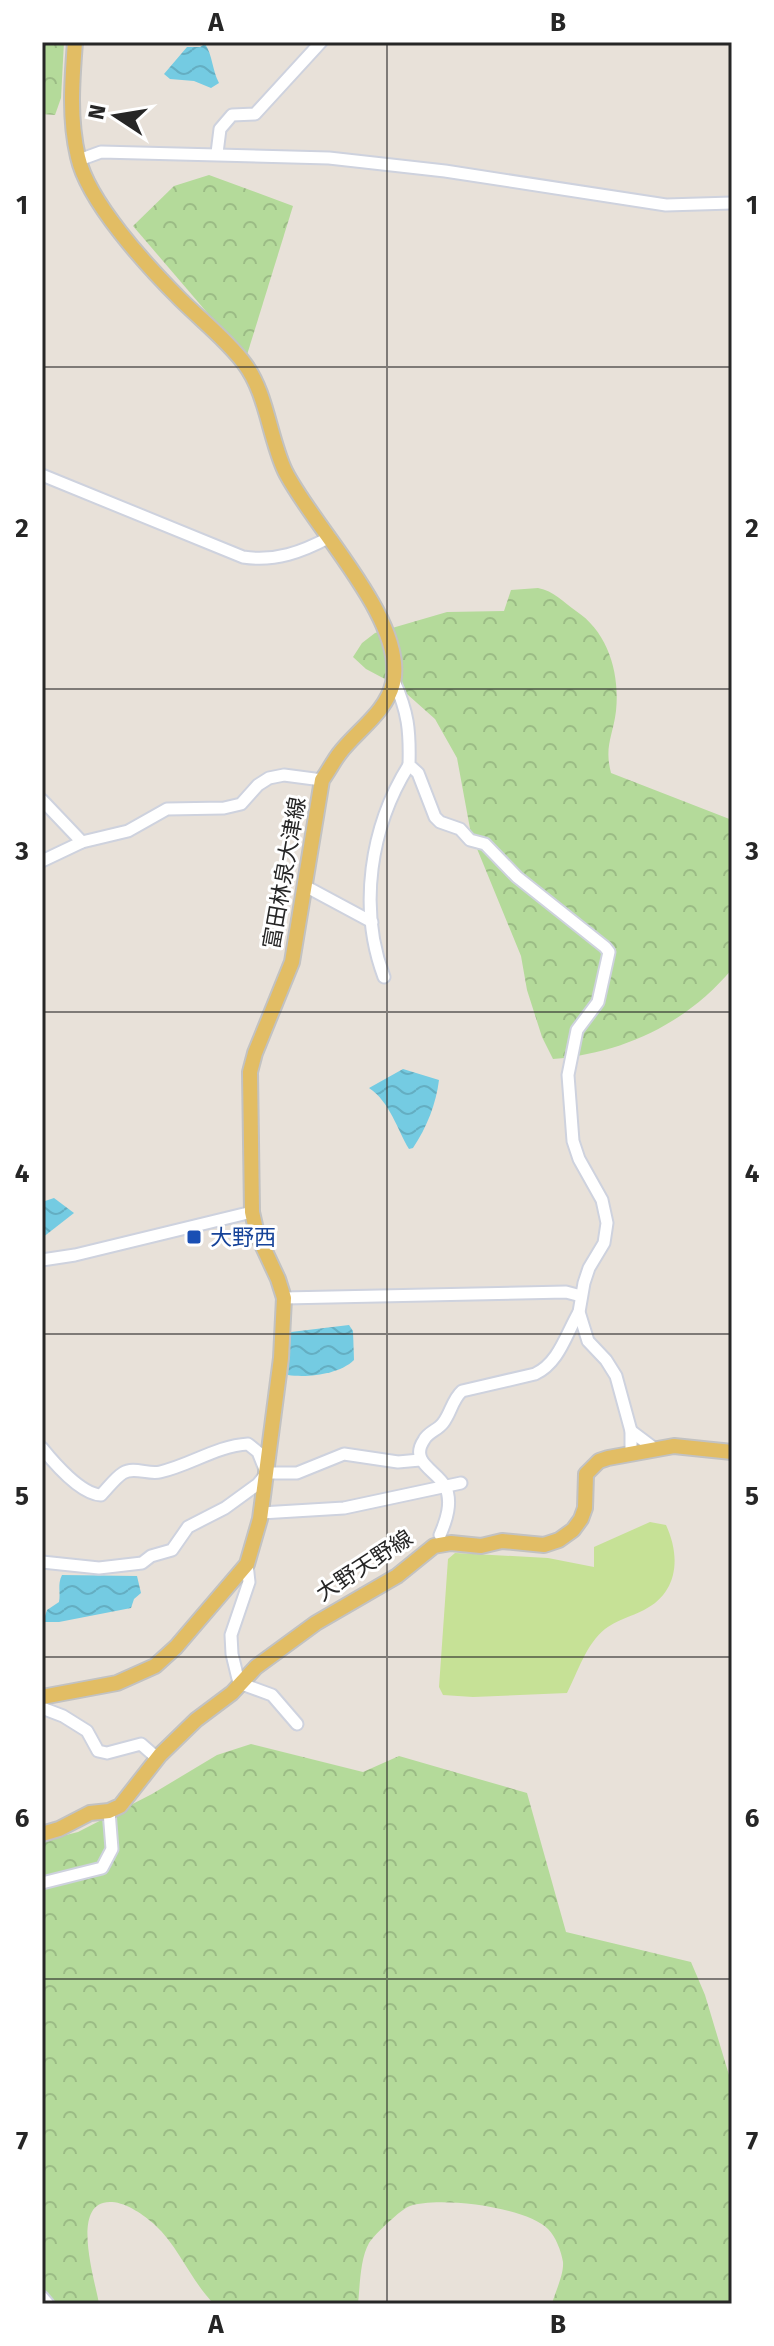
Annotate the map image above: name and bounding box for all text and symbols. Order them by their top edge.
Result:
text: A [207,7,224,38]
text: B [550,7,566,38]
north arrow [76,76,156,156]
text: N [82,102,112,122]
text: 1 [16,190,28,221]
text: 1 [746,190,758,221]
text: 2 [15,513,29,544]
text: 2 [745,513,759,544]
street label: 富田林泉大津線 [258,795,311,951]
text: 3 [14,836,29,867]
text: 3 [744,836,759,867]
text: 4 [15,1158,30,1189]
text: 4 [745,1158,760,1189]
place label: 大野西 [210,1224,276,1251]
marker: 大野西 [185,1228,203,1246]
text: 5 [15,1481,29,1512]
text: 5 [745,1481,759,1512]
street label: 大野天野線 [311,1524,418,1607]
text: 6 [15,1803,30,1834]
text: 6 [745,1803,760,1834]
text: 7 [16,2126,28,2157]
text: 7 [746,2126,758,2157]
text: A [207,2309,224,2340]
text: B [550,2309,566,2340]

